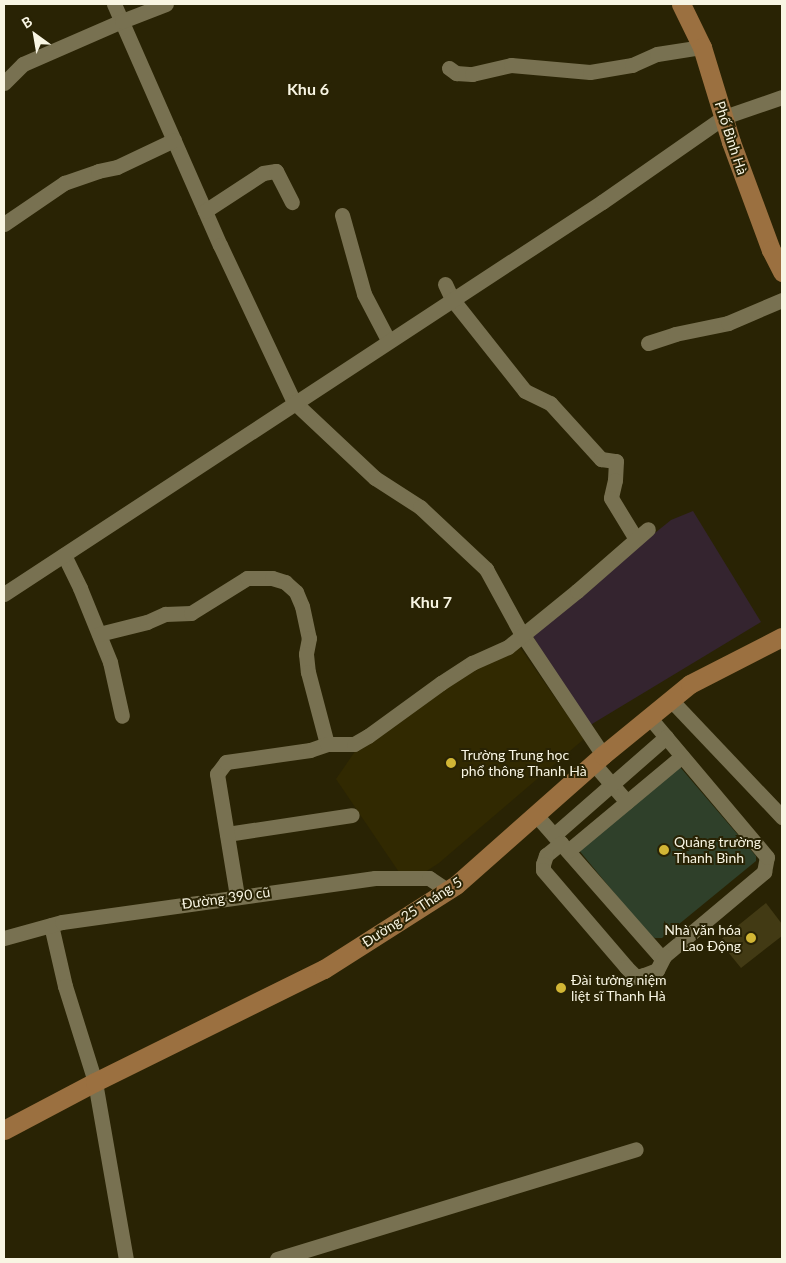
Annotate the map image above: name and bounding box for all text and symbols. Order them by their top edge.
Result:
north arrow [10,10,60,60]
text: B [18,12,35,32]
district label: Khu 6 [287,79,329,99]
street label: Phố Bình Hà [711,99,751,177]
district label: Khu 7 [410,592,452,612]
place label: Trường Trung học phổ thông Thanh Hà [461,747,587,780]
marker: Trường Trung học phổ thông Thanh Hà [445,757,457,769]
place label: Quảng trường Thanh Bình [674,834,761,866]
marker: Quảng trường Thanh Bình [658,844,670,856]
street label: Đường 25 Tháng 5 [359,873,465,951]
street label: Đường 390 cũ [181,883,271,913]
place label: Nhà văn hóa Lao Động [664,922,741,954]
marker: Nhà văn hóa Lao Động [745,932,757,944]
place label: Đài tưởng niệm liệt sĩ Thanh Hà [571,972,667,1004]
marker: Đài tưởng niệm liệt sĩ Thanh Hà [555,982,567,994]

